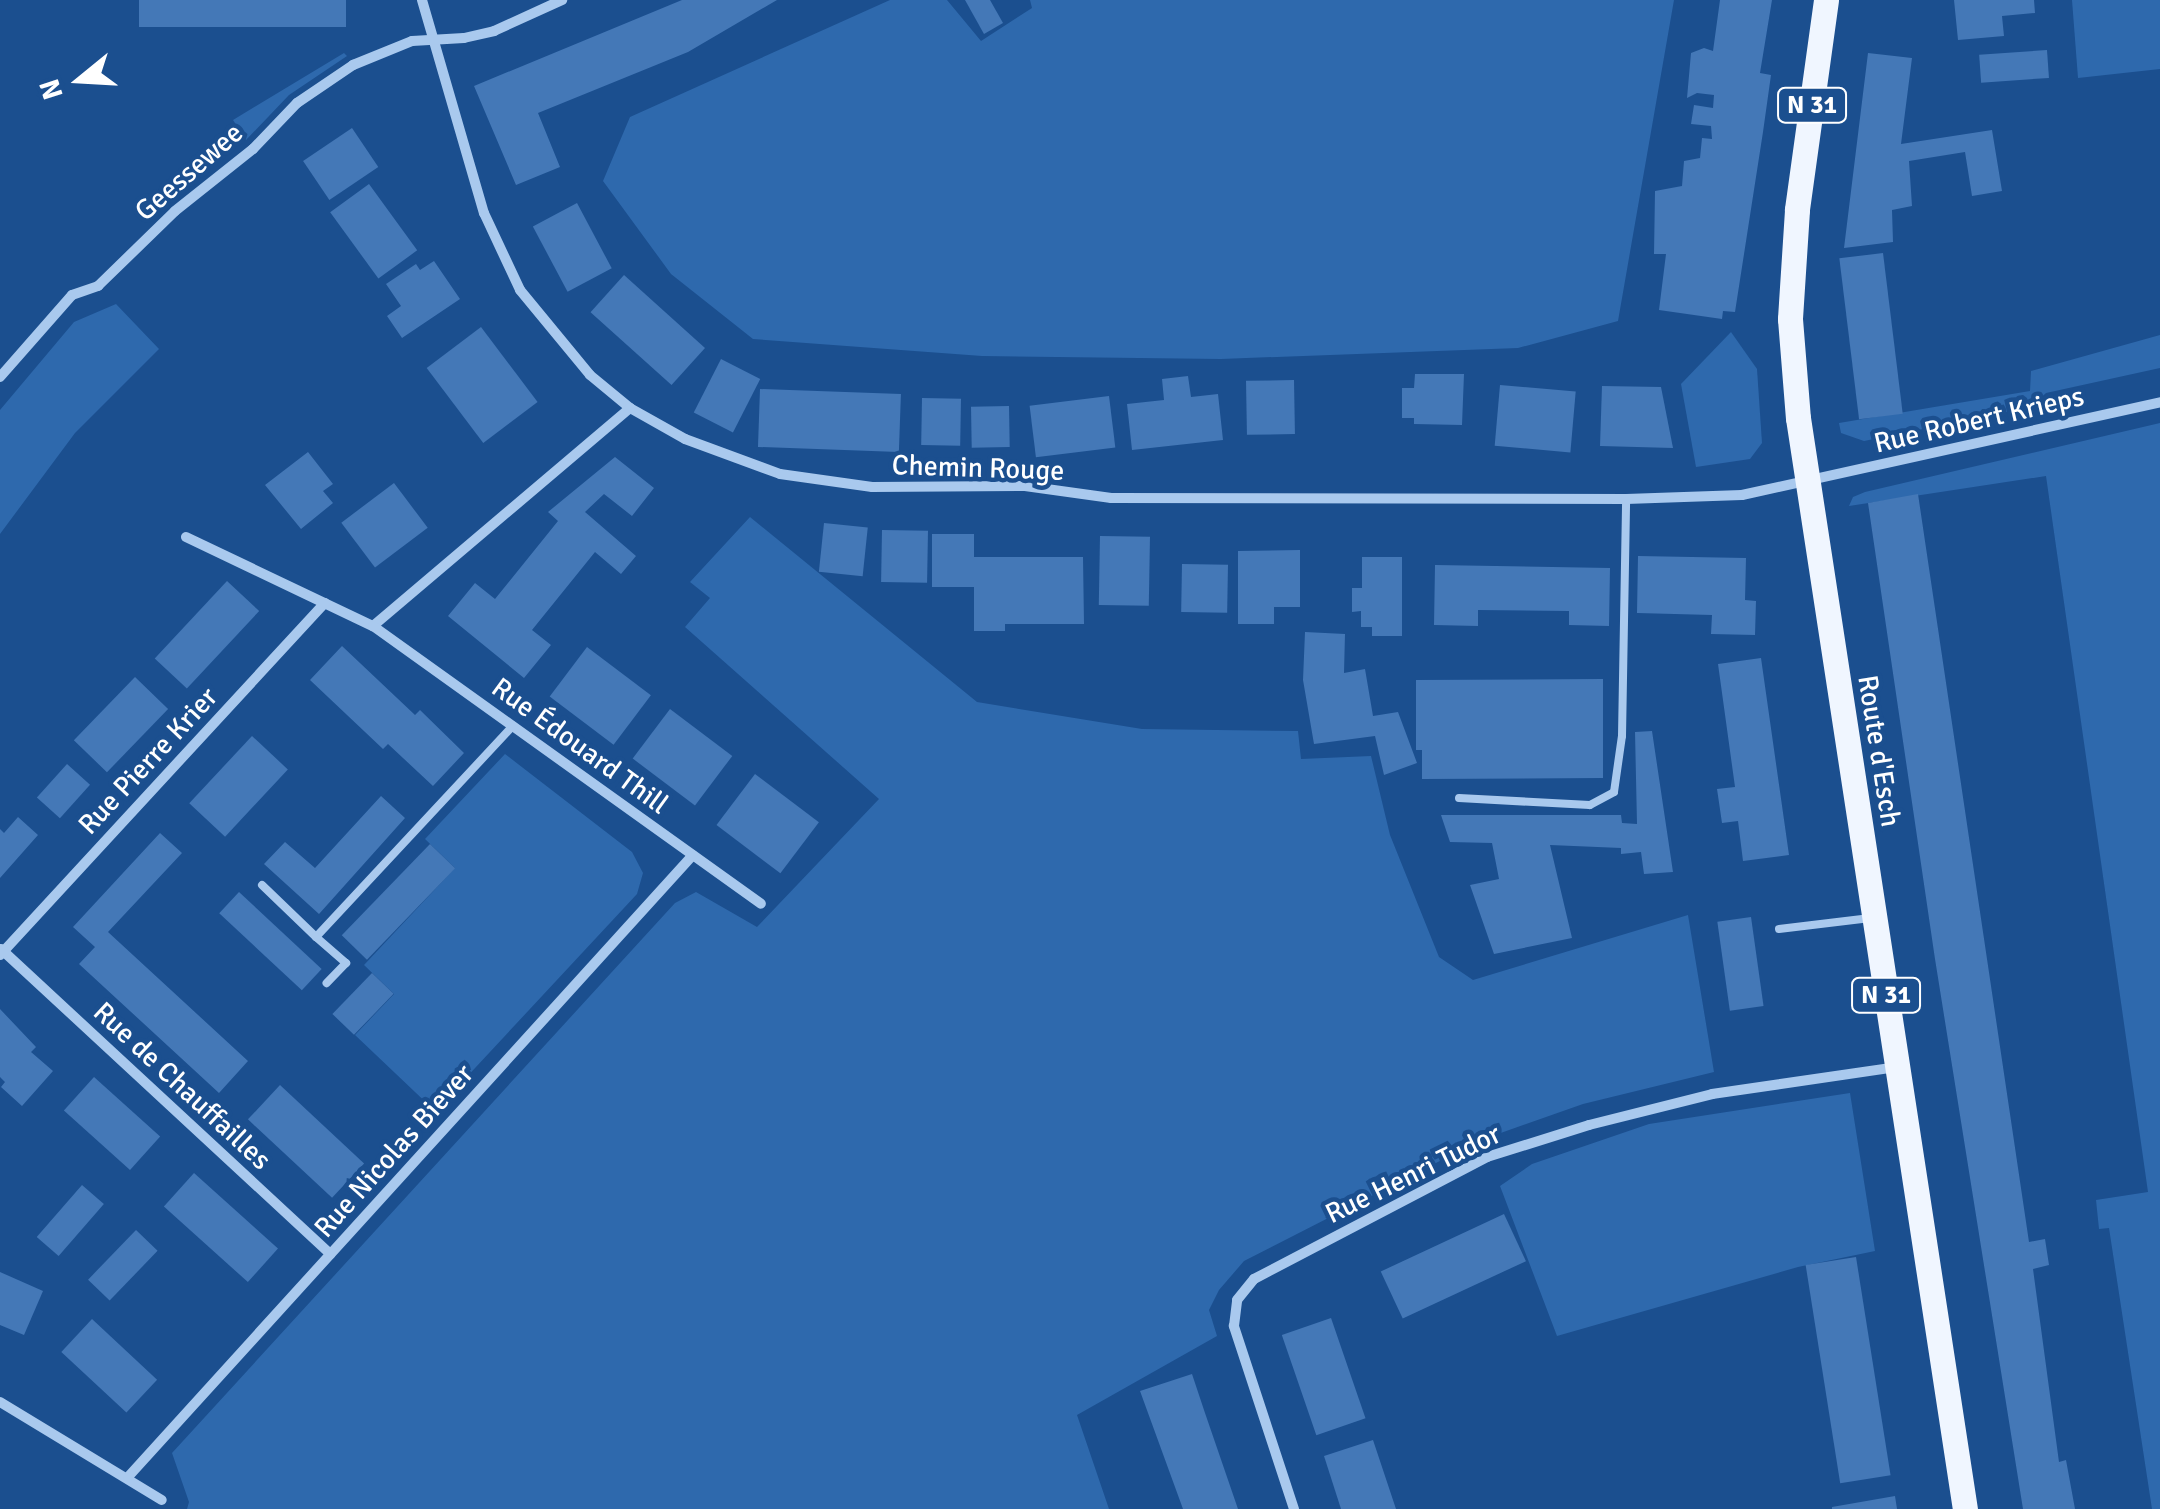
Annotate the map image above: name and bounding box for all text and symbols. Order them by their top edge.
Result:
north arrow [30,30,130,130]
text: N [32,75,71,104]
road number: N 31 [1777,85,1847,125]
street label: Geessewee [128,116,250,228]
street label: Rue Robert Krieps [1871,380,2087,460]
street label: Chemin Rouge [891,448,1065,488]
street label: Rue Édouard Thill [485,671,675,821]
street label: Route d'Esch [1850,673,1908,829]
street label: Rue Pierre Krier [71,681,225,841]
road number: N 31 [1851,975,1921,1015]
street label: Rue de Chauffailles [86,995,278,1177]
street label: Rue Nicolas Biever [307,1057,481,1245]
street label: Rue Henri Tudor [1320,1117,1506,1231]

